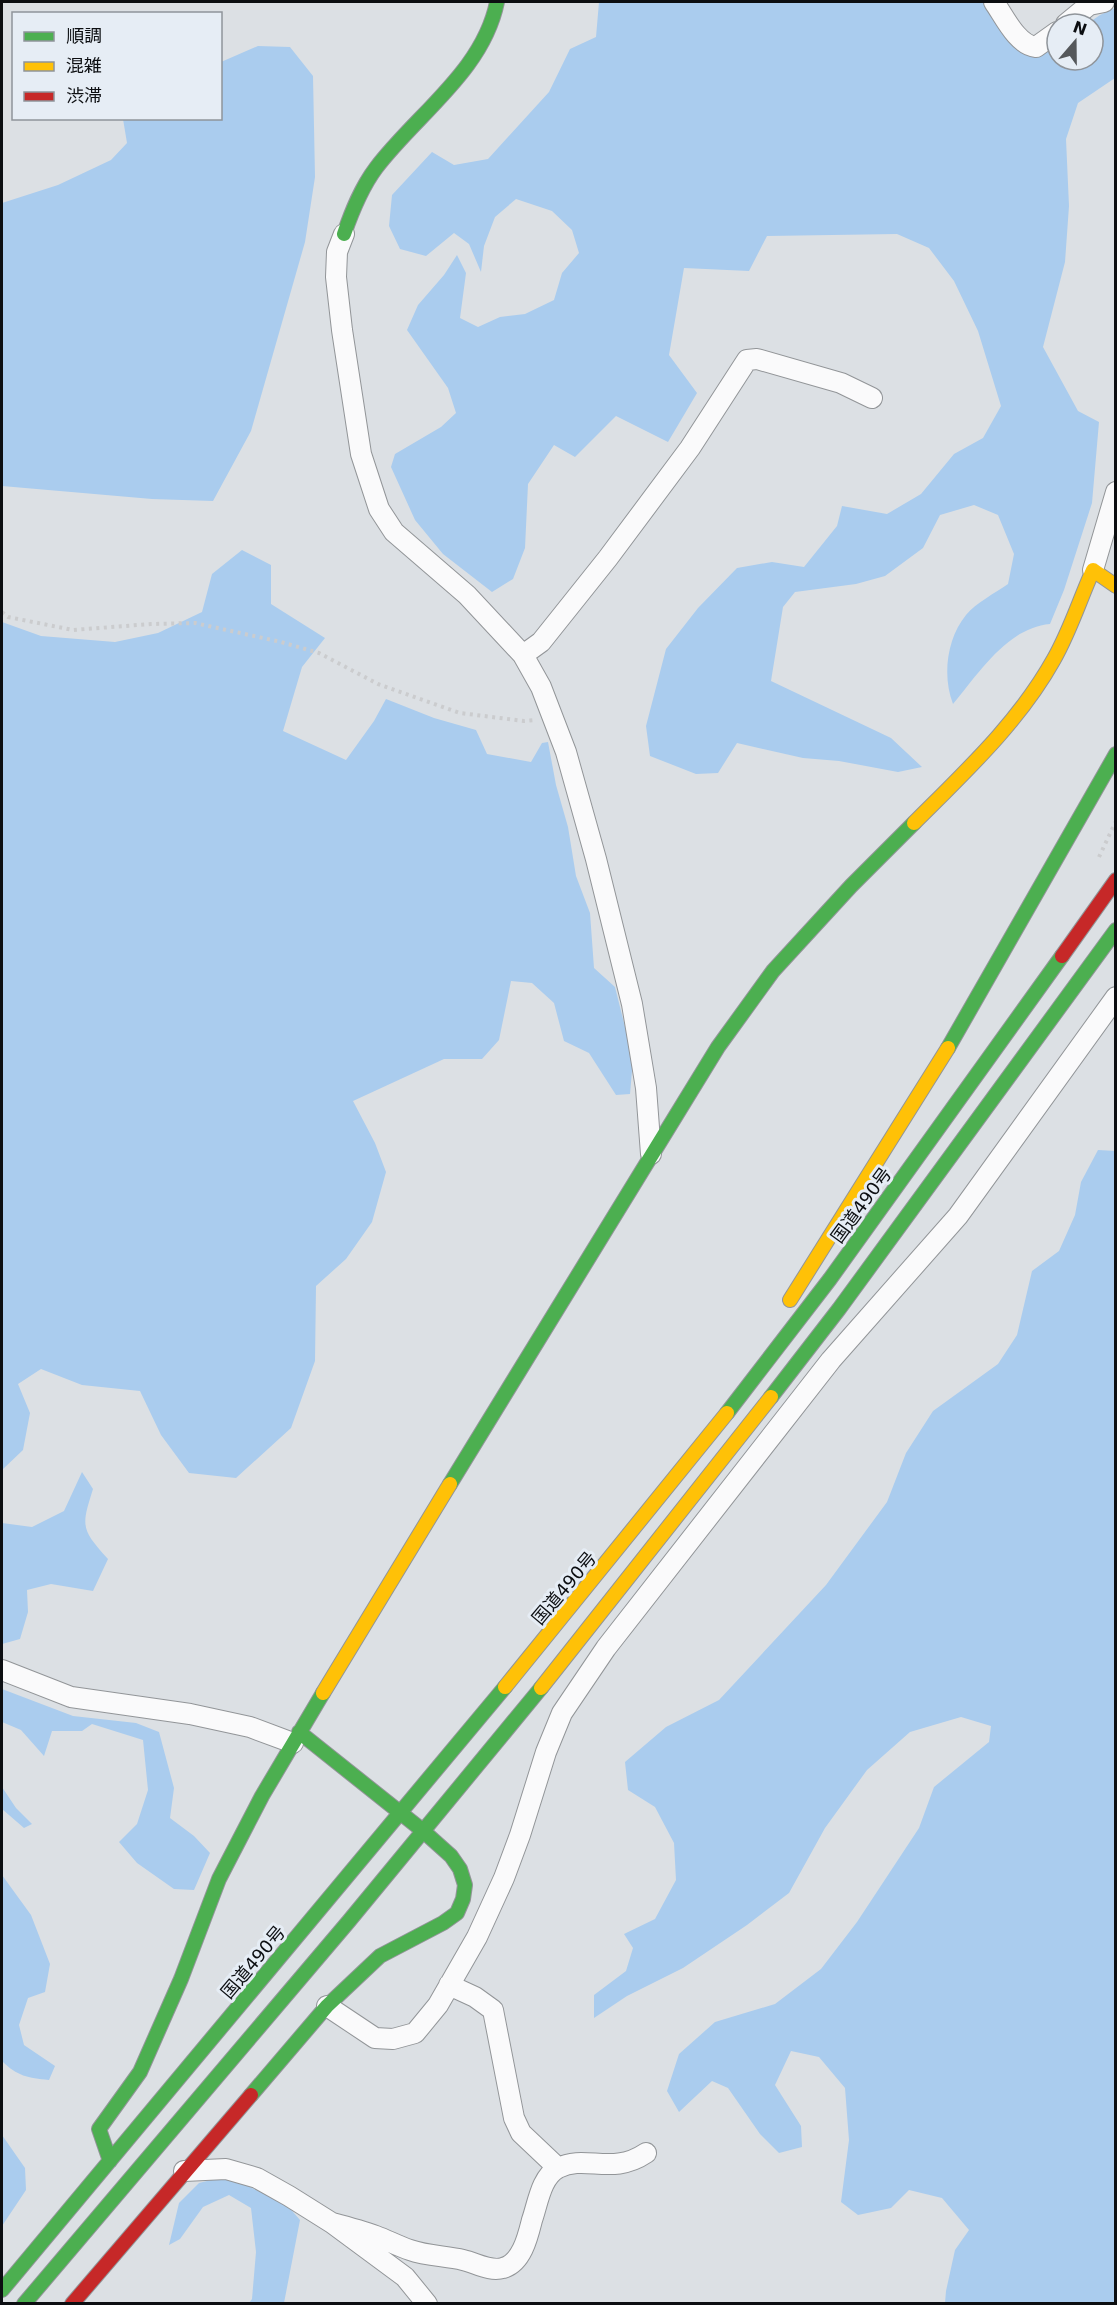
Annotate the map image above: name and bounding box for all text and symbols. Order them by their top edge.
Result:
legend [12,12,222,120]
north arrow [1045,12,1105,72]
text: N [1070,17,1090,40]
text: 順調 [66,25,102,46]
text: 混雑 [66,55,102,76]
text: 渋滞 [66,85,102,106]
street label: 国道490号 [827,1163,895,1247]
street label: 国道490号 [528,1547,600,1629]
street label: 国道490号 [217,1921,289,2003]

